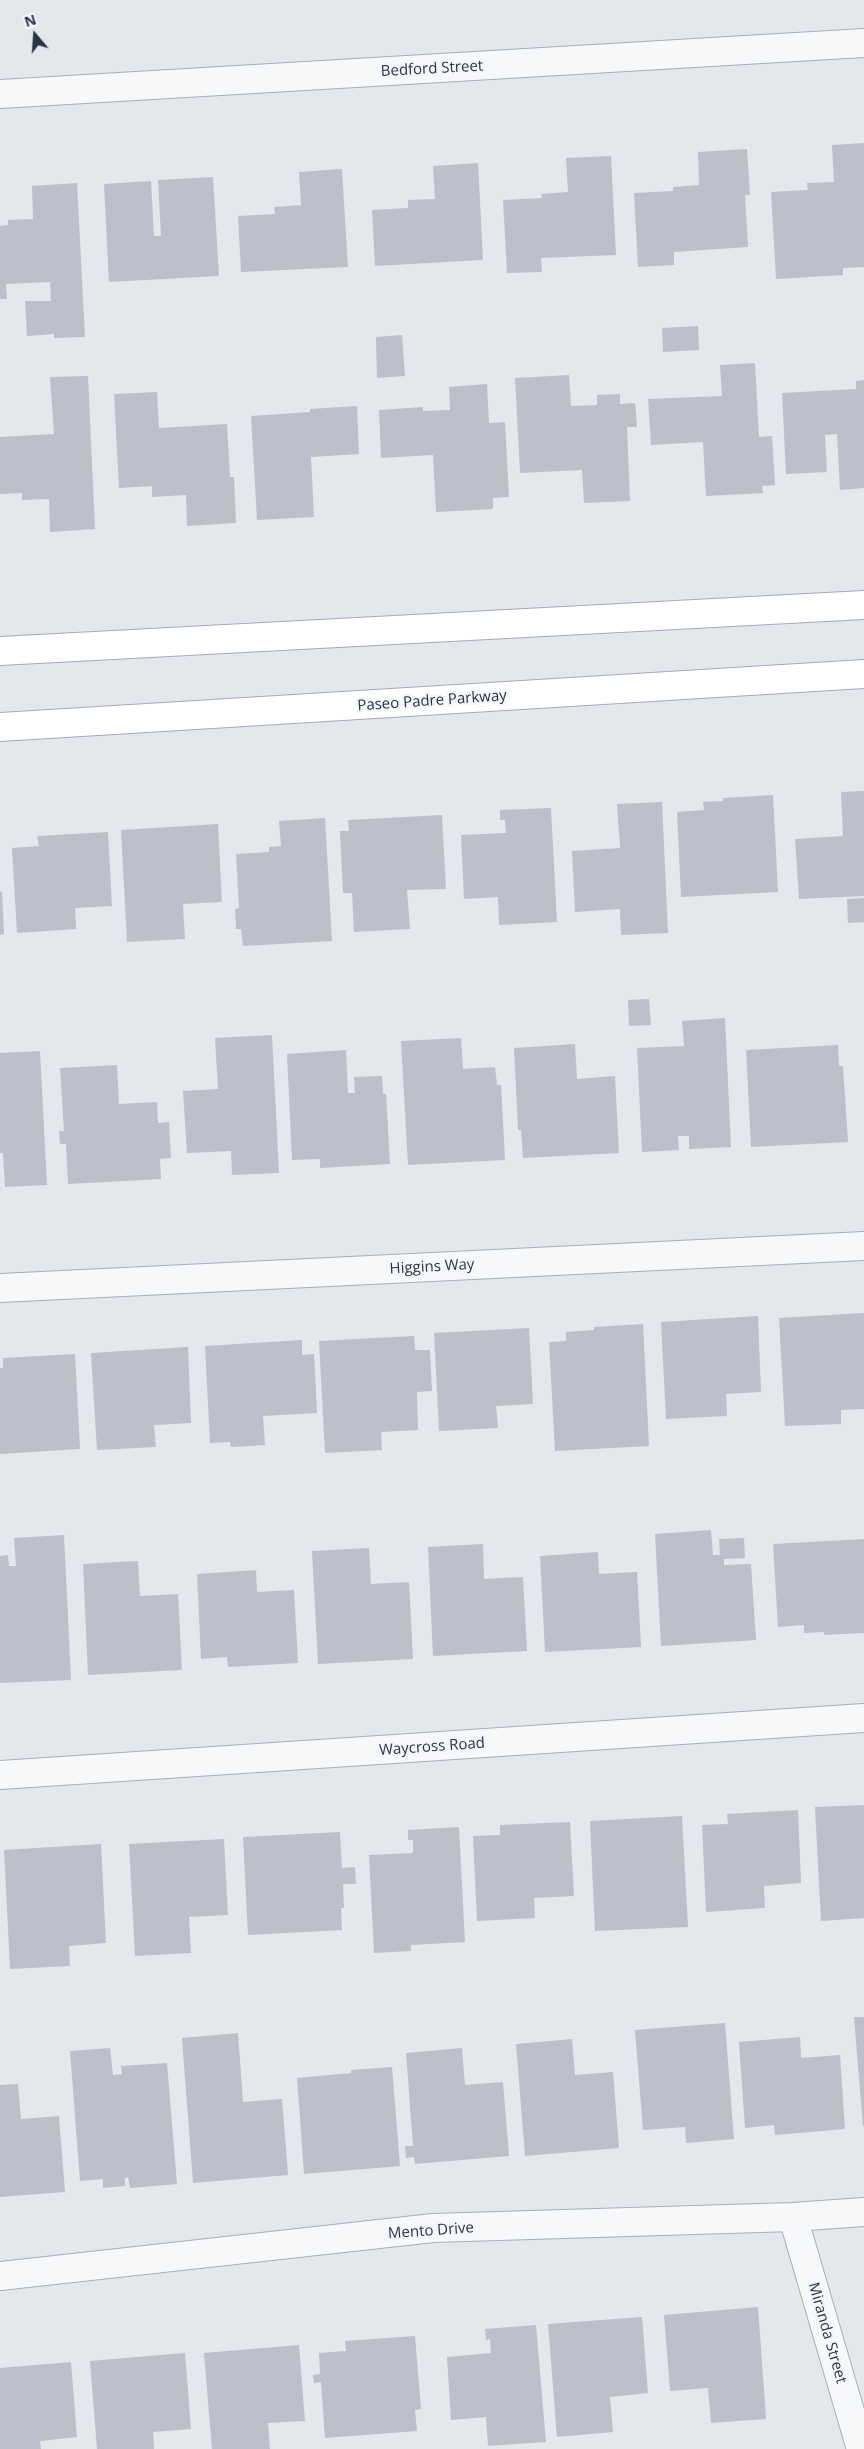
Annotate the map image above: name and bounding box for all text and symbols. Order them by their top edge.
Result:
text: N [22,9,39,31]
north arrow [10,10,60,60]
street label: Bedford Street [380,57,484,81]
street label: Paseo Padre Parkway [357,687,507,715]
street label: Higgins Way [389,1256,475,1278]
street label: Waycross Road [378,1734,486,1760]
street label: Mento Drive [387,2219,475,2243]
street label: Miranda Street [804,2280,850,2386]

